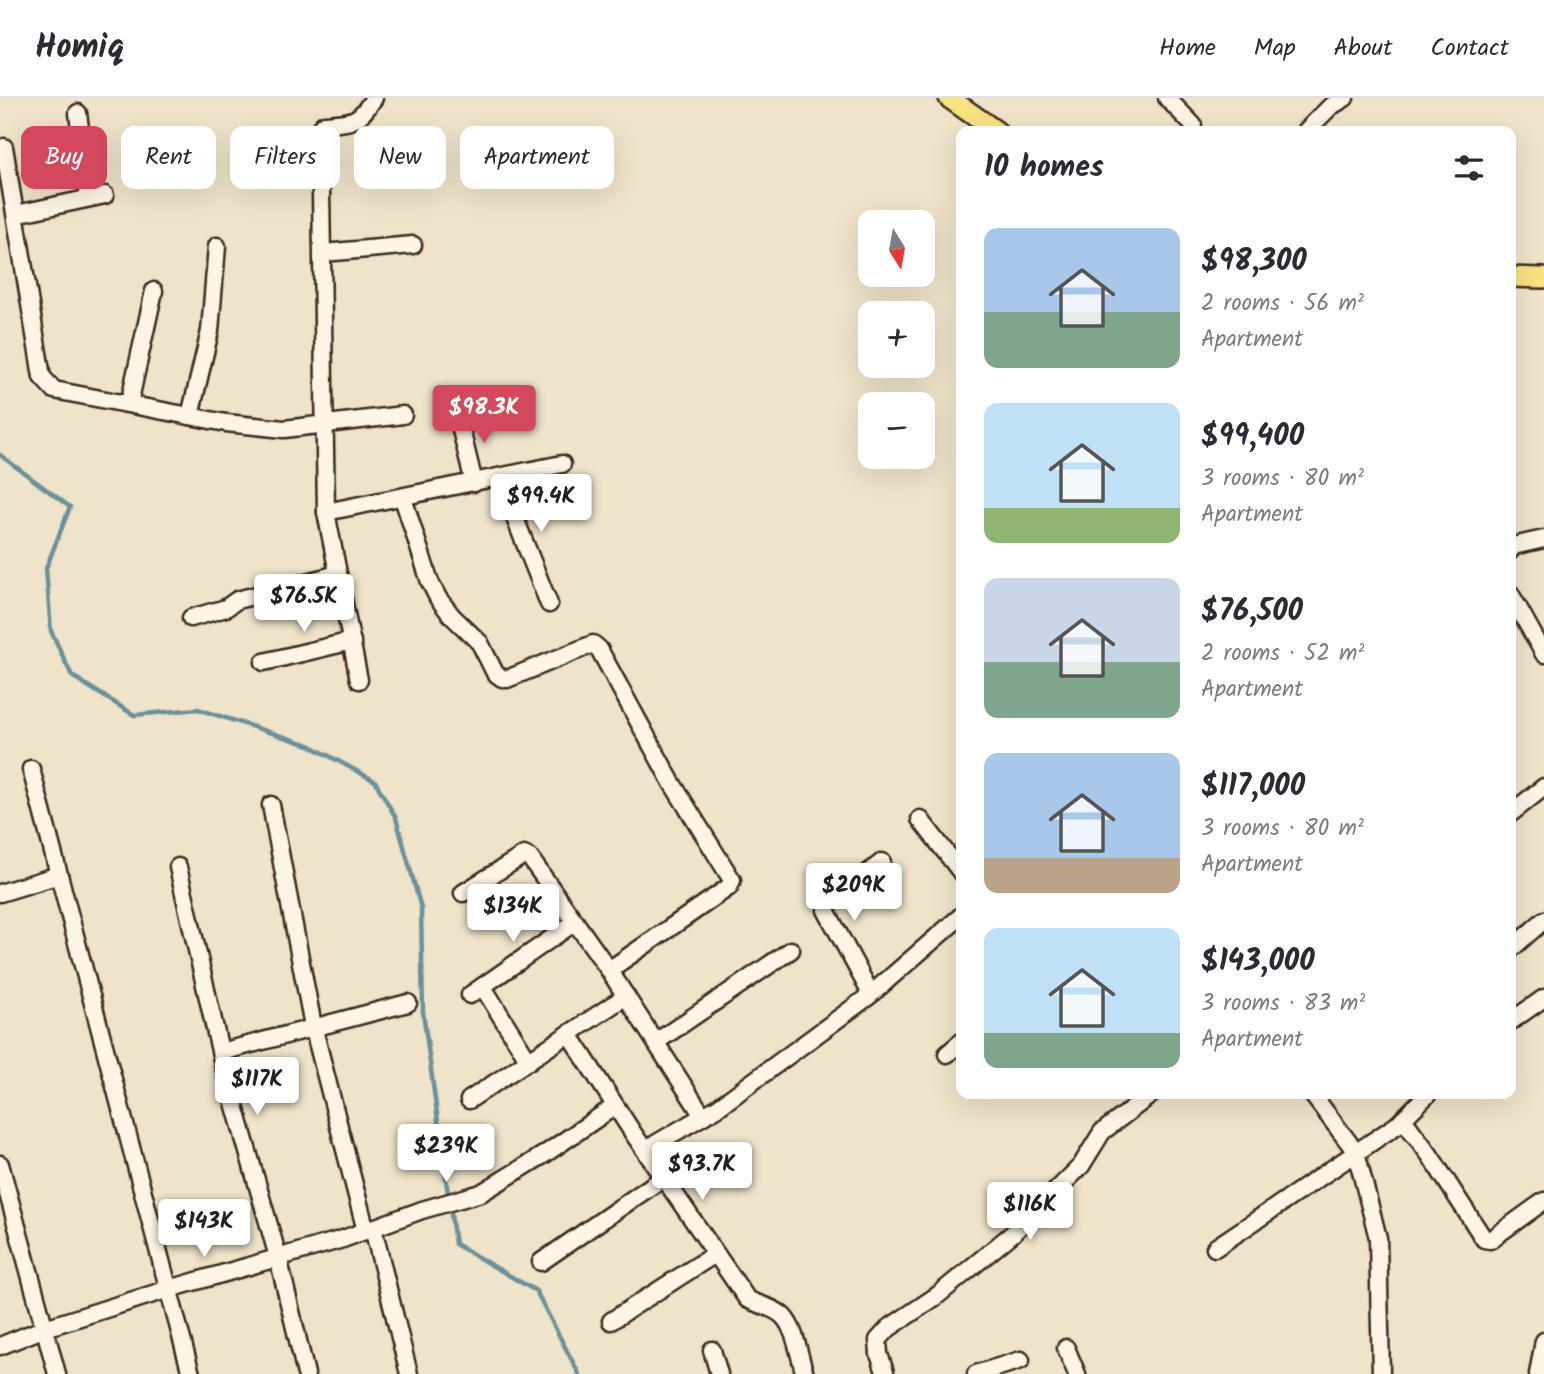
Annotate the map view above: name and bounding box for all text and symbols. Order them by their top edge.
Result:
text: Homiq [35,22,124,75]
text: Home [1159,29,1216,68]
text: Map [1254,29,1296,68]
text: About [1334,29,1392,68]
text: Contact [1430,29,1509,68]
chip: Buy [21,126,107,189]
chip: Rent [121,126,216,189]
chip: Filters [230,126,340,189]
chip: New [354,126,446,189]
chip: Apartment [460,126,614,189]
text: 10 homes [984,144,1104,192]
icon: filters [1450,149,1488,187]
north arrow [858,210,934,287]
map controls [858,210,935,469]
text: $98,300 [1201,238,1307,286]
icon: home [1040,256,1124,340]
text: 2 rooms · 56 m² [1201,286,1364,322]
button: + [858,301,935,378]
text: Apartment [1201,322,1303,358]
pin: $98.3K [427,386,541,445]
text: $98.3K [449,390,519,426]
button: − [858,392,935,469]
text: $99,400 [1201,413,1304,461]
icon: home [1040,431,1124,515]
text: 3 rooms · 80 m² [1201,461,1364,497]
pin: $99.4K [484,474,598,534]
text: $99.4K [507,479,575,515]
text: Apartment [1201,497,1303,533]
pin: $76.5K [247,574,361,634]
text: $76.5K [270,579,338,615]
text: $76,500 [1201,588,1303,636]
icon: home [1040,606,1124,690]
text: 2 rooms · 52 m² [1201,636,1364,672]
text: Apartment [1201,672,1303,708]
text: $117,000 [1201,763,1305,811]
icon: home [1040,781,1124,865]
text: 3 rooms · 80 m² [1201,811,1364,847]
text: Apartment [1201,847,1303,883]
pin: $209K [805,864,903,923]
text: $209K [822,868,886,904]
pin: $134K [464,884,562,944]
text: $134K [483,889,543,925]
text: $143,000 [1201,938,1315,986]
icon: home [1040,956,1124,1040]
text: 3 rooms · 83 m² [1201,986,1365,1022]
text: Apartment [1201,1022,1303,1058]
pin: $117K [208,1058,306,1117]
text: $117K [231,1062,283,1098]
pin: $239K [397,1124,495,1184]
text: $239K [413,1129,479,1165]
pin: $93.7K [645,1142,759,1202]
text: $93.7K [668,1147,736,1183]
pin: $116K [981,1182,1079,1242]
text: $116K [1003,1187,1057,1223]
pin: $143K [155,1200,253,1259]
text: $143K [174,1204,234,1240]

